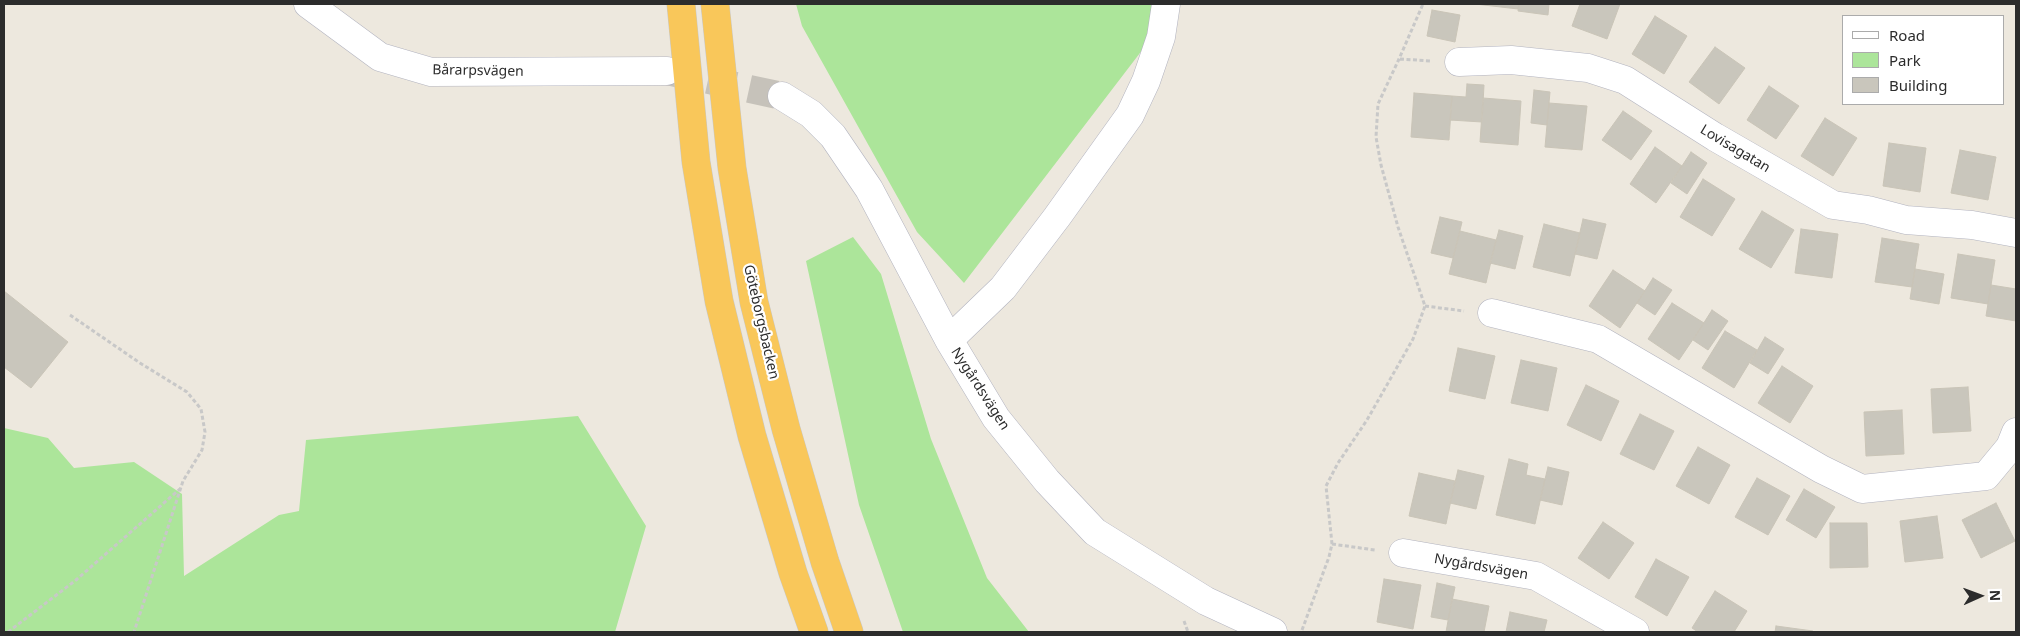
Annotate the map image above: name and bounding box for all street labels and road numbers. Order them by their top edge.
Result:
street label: Bårarpsvägen [432,62,524,80]
street label: Lovisagatan [1697,121,1773,177]
street label: Göteborgsbacken [740,263,782,381]
street label: Nygårdsvägen [947,345,1013,433]
street label: Nygårdsvägen [1433,550,1529,584]

